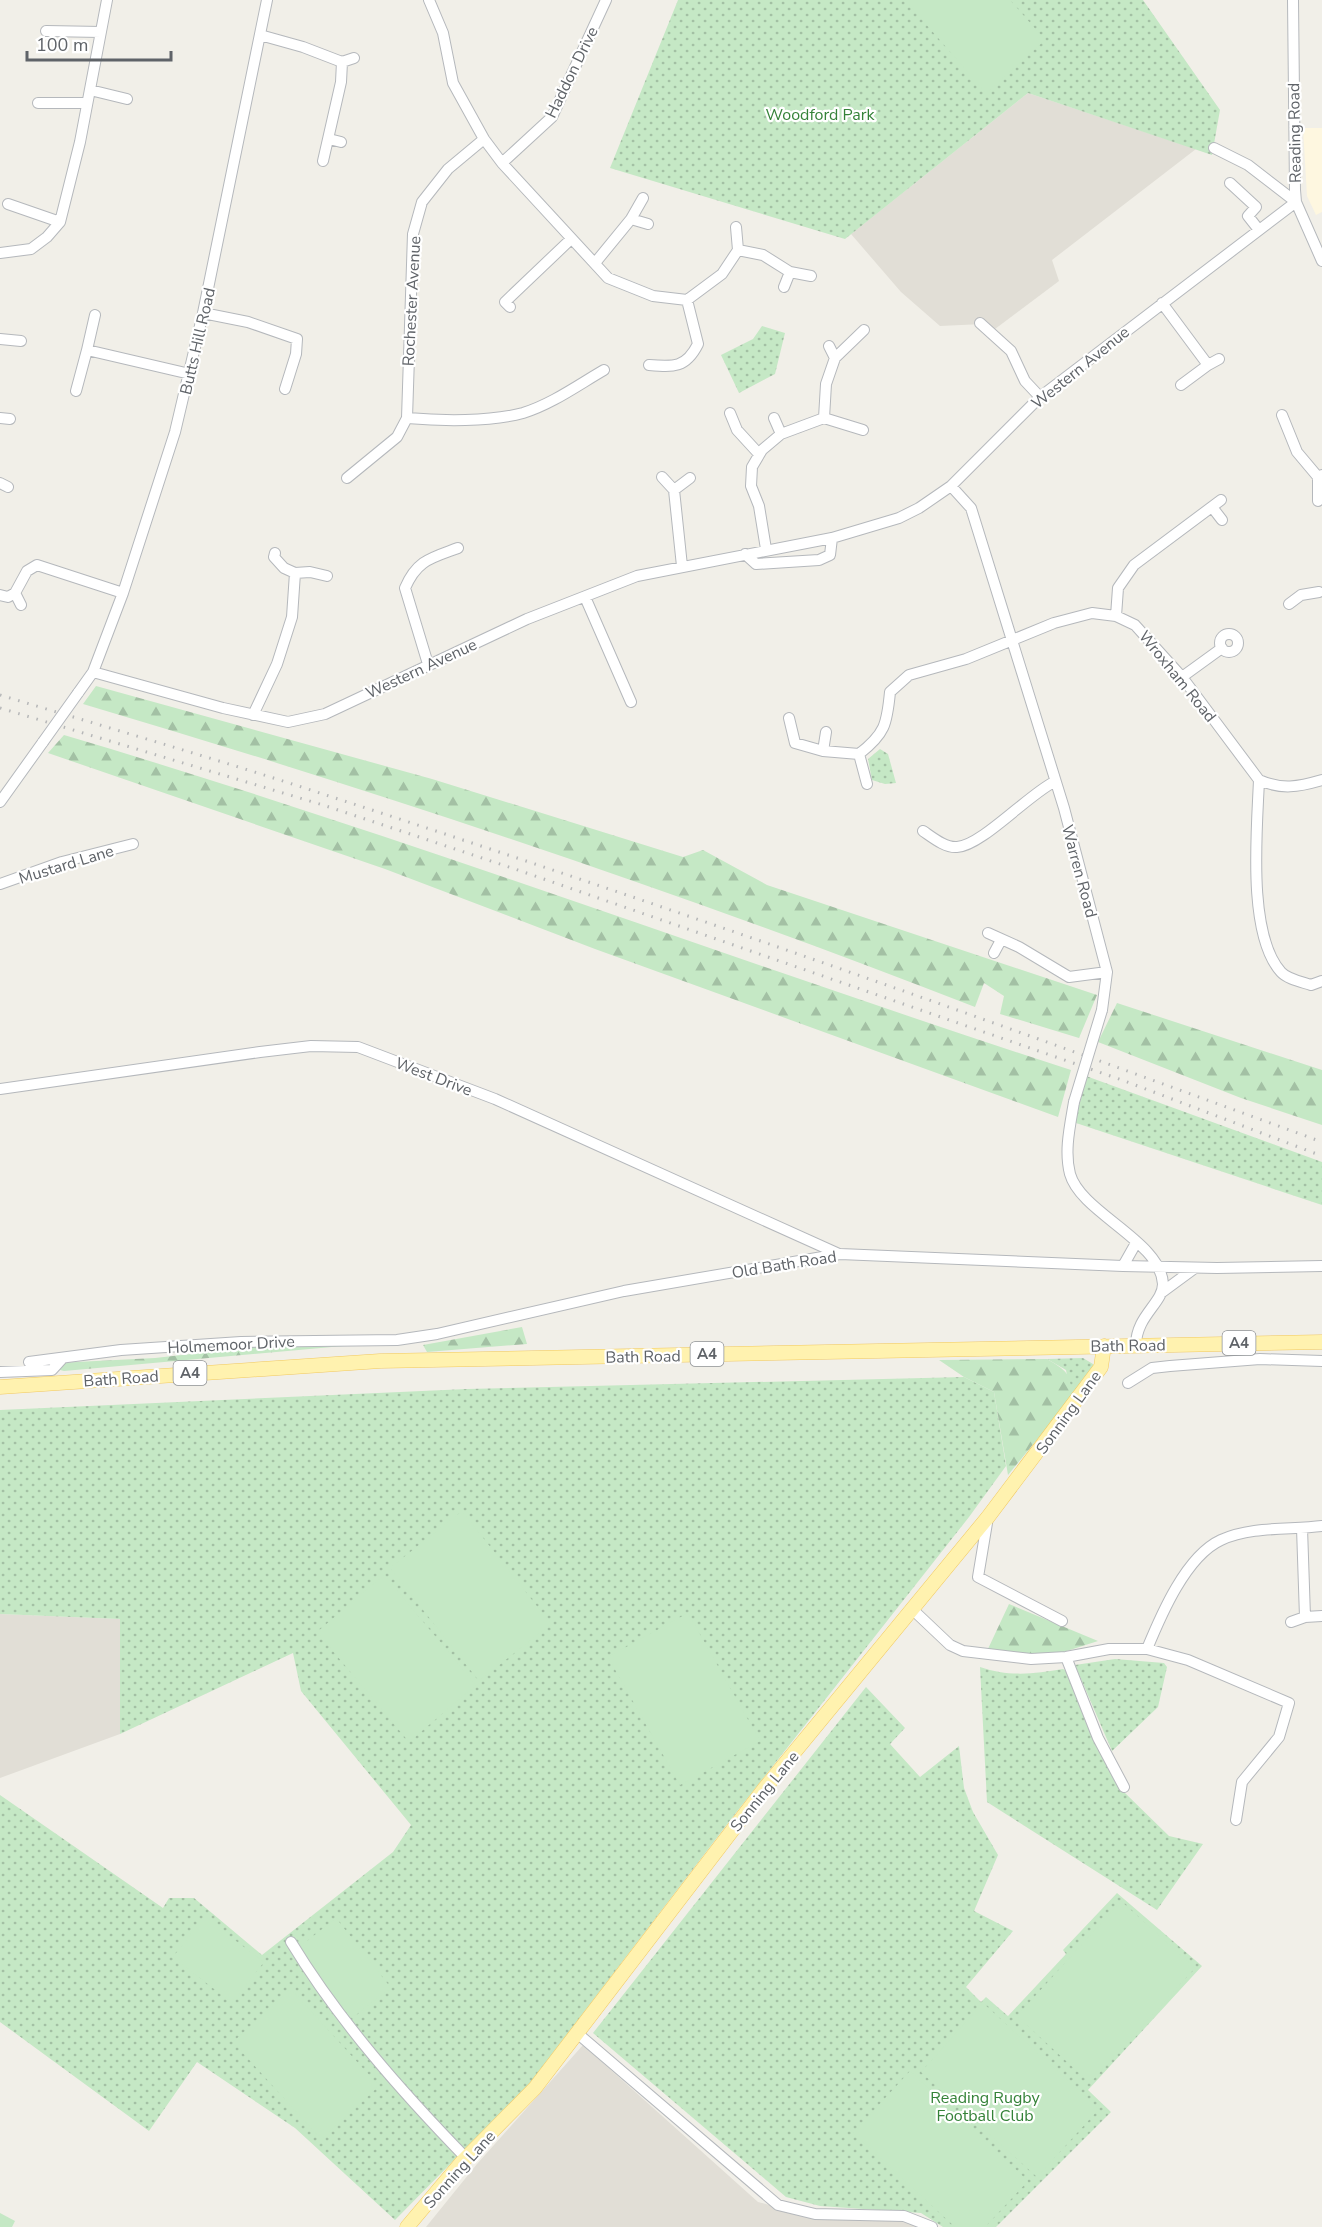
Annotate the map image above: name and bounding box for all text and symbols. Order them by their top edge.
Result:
street label: Haddon Drive [540,23,604,122]
scale bar [27,24,171,62]
text: 100 m [36,33,88,57]
street label: Reading Road [1283,83,1307,183]
park label: Woodford Park [766,104,875,126]
street label: Rochester Avenue [398,235,426,367]
street label: Butts Hill Road [175,286,221,397]
street label: Western Avenue [1027,321,1134,414]
street label: Wroxham Road [1133,626,1221,727]
street label: Western Avenue [362,634,481,704]
street label: Warren Road [1056,822,1102,920]
street label: Mustard Lane [16,840,116,890]
street label: West Drive [392,1052,475,1102]
street label: Old Bath Road [730,1246,838,1284]
street label: Holmemoor Drive [167,1331,295,1359]
road number: A4 [1222,1331,1256,1355]
street label: Bath Road [1090,1334,1166,1358]
road number: A4 [690,1342,724,1366]
street label: Bath Road [605,1345,681,1369]
road number: A4 [174,1361,207,1385]
street label: Bath Road [83,1365,159,1393]
street label: Sonning Lane [1031,1366,1107,1459]
street label: Sonning Lane [725,1747,804,1837]
park label: Reading Rugby Football Club [930,2087,1041,2127]
street label: Sonning Lane [419,2126,501,2213]

